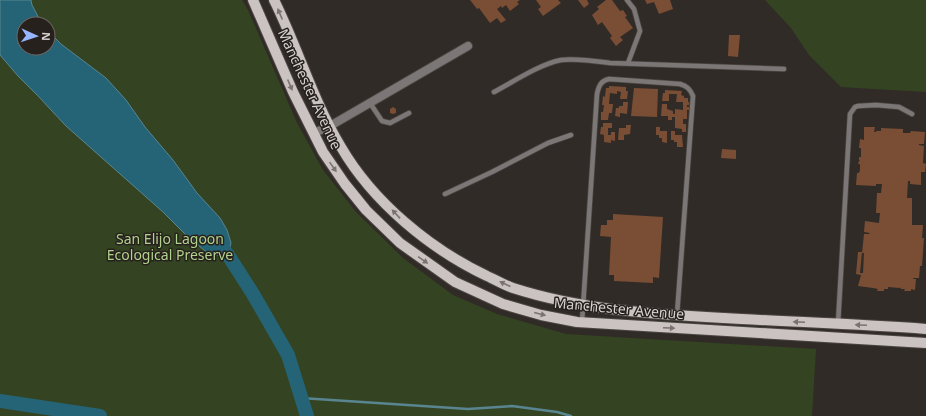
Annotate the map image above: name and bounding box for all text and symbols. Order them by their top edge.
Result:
one-way arrow [277,8,283,19]
north arrow [16,16,56,56]
street label: Manchester Avenue [274,26,346,152]
text: N [39,32,54,41]
one-way arrow [287,79,294,91]
one-way arrow [329,162,337,172]
one-way arrow [392,209,401,220]
park label: San Elijo Lagoon Ecological Preserve [107,229,233,264]
one-way arrow [418,256,428,264]
one-way arrow [499,281,511,287]
street label: Manchester Avenue [553,293,685,323]
one-way arrow [534,311,546,317]
one-way arrow [792,319,805,325]
one-way arrow [855,322,867,329]
one-way arrow [663,324,675,331]

